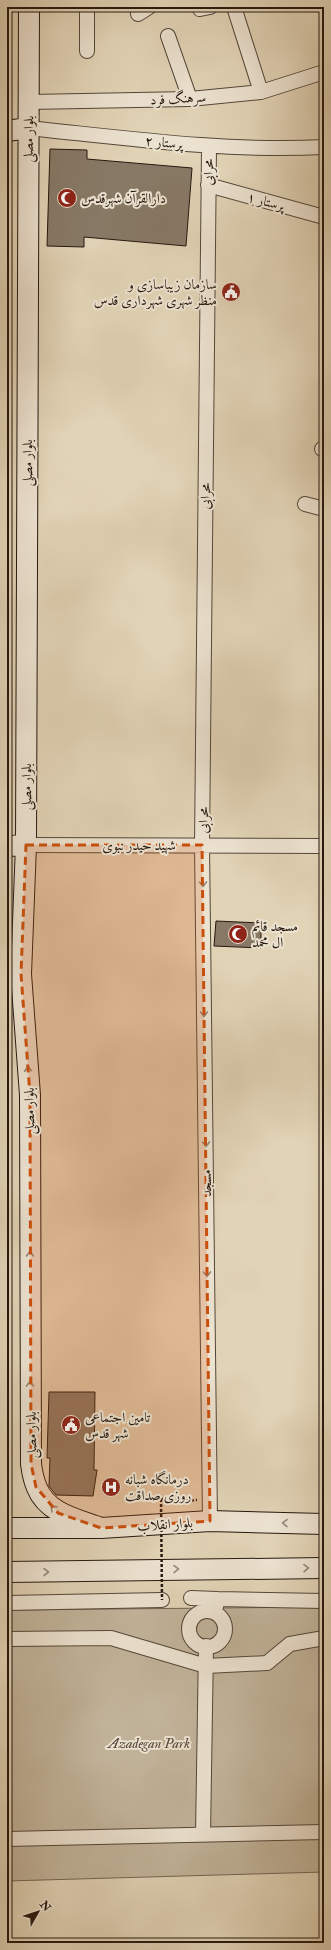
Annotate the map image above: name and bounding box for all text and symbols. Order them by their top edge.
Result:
street label: سرهنگ فرد [149,88,207,109]
street label: بلوار مصلی [20,115,38,163]
street label: پرستار ۲ [144,132,185,153]
street label: محرابی [200,158,218,185]
mosque icon: دارالقرآن شهرقدس [56,187,78,209]
street label: پرستار ۱ [245,188,288,215]
place label: دارالقرآن شهرقدس [81,190,166,208]
place label: سازمان زیباسازی و منظر شهری شهرداری قدس [94,276,217,310]
public building icon: سازمان زیباسازی و منظر شهری شهرداری قدس [220,281,242,303]
street label: بلوار مصلی [19,439,37,487]
street label: محرابی [197,482,215,509]
street label: بلوار مصلی [18,763,36,811]
street label: محرابی [195,806,213,833]
street label: شهید حیدر نبوی [102,837,176,855]
one-way arrow [199,881,207,887]
place label: مسجد قائم ال محمد [252,918,298,951]
mosque icon: مسجد قائم ال محمد [227,923,249,945]
one-way arrow [200,1011,208,1017]
one-way arrow [23,1066,32,1072]
street label: بلوار مصلی [21,1087,39,1135]
one-way arrow [202,1141,210,1147]
street label: مسجد [198,1169,215,1197]
one-way arrow [26,1251,34,1257]
one-way arrow [203,1271,211,1277]
one-way arrow [26,1381,34,1387]
place label: تامین اجتماعی شهر قدس [85,1409,151,1443]
street label: بلوار مصلی [23,1411,41,1459]
public building icon: تامین اجتماعی شهر قدس [60,1414,82,1436]
place label: درمانگاه شبانه روزی صداقت [125,1470,191,1504]
hospital icon: درمانگاه شبانه روزی صداقت [100,1476,122,1498]
one-way arrow [50,1506,57,1513]
street label: بلوار انقلاب [137,1514,194,1535]
one-way arrow [282,1519,288,1527]
one-way arrow [303,1564,309,1572]
one-way arrow [173,1565,179,1574]
one-way arrow [43,1567,49,1576]
park label: Azadegan Park [106,1735,190,1752]
north arrow [18,1892,58,1932]
text: N [37,1897,54,1915]

